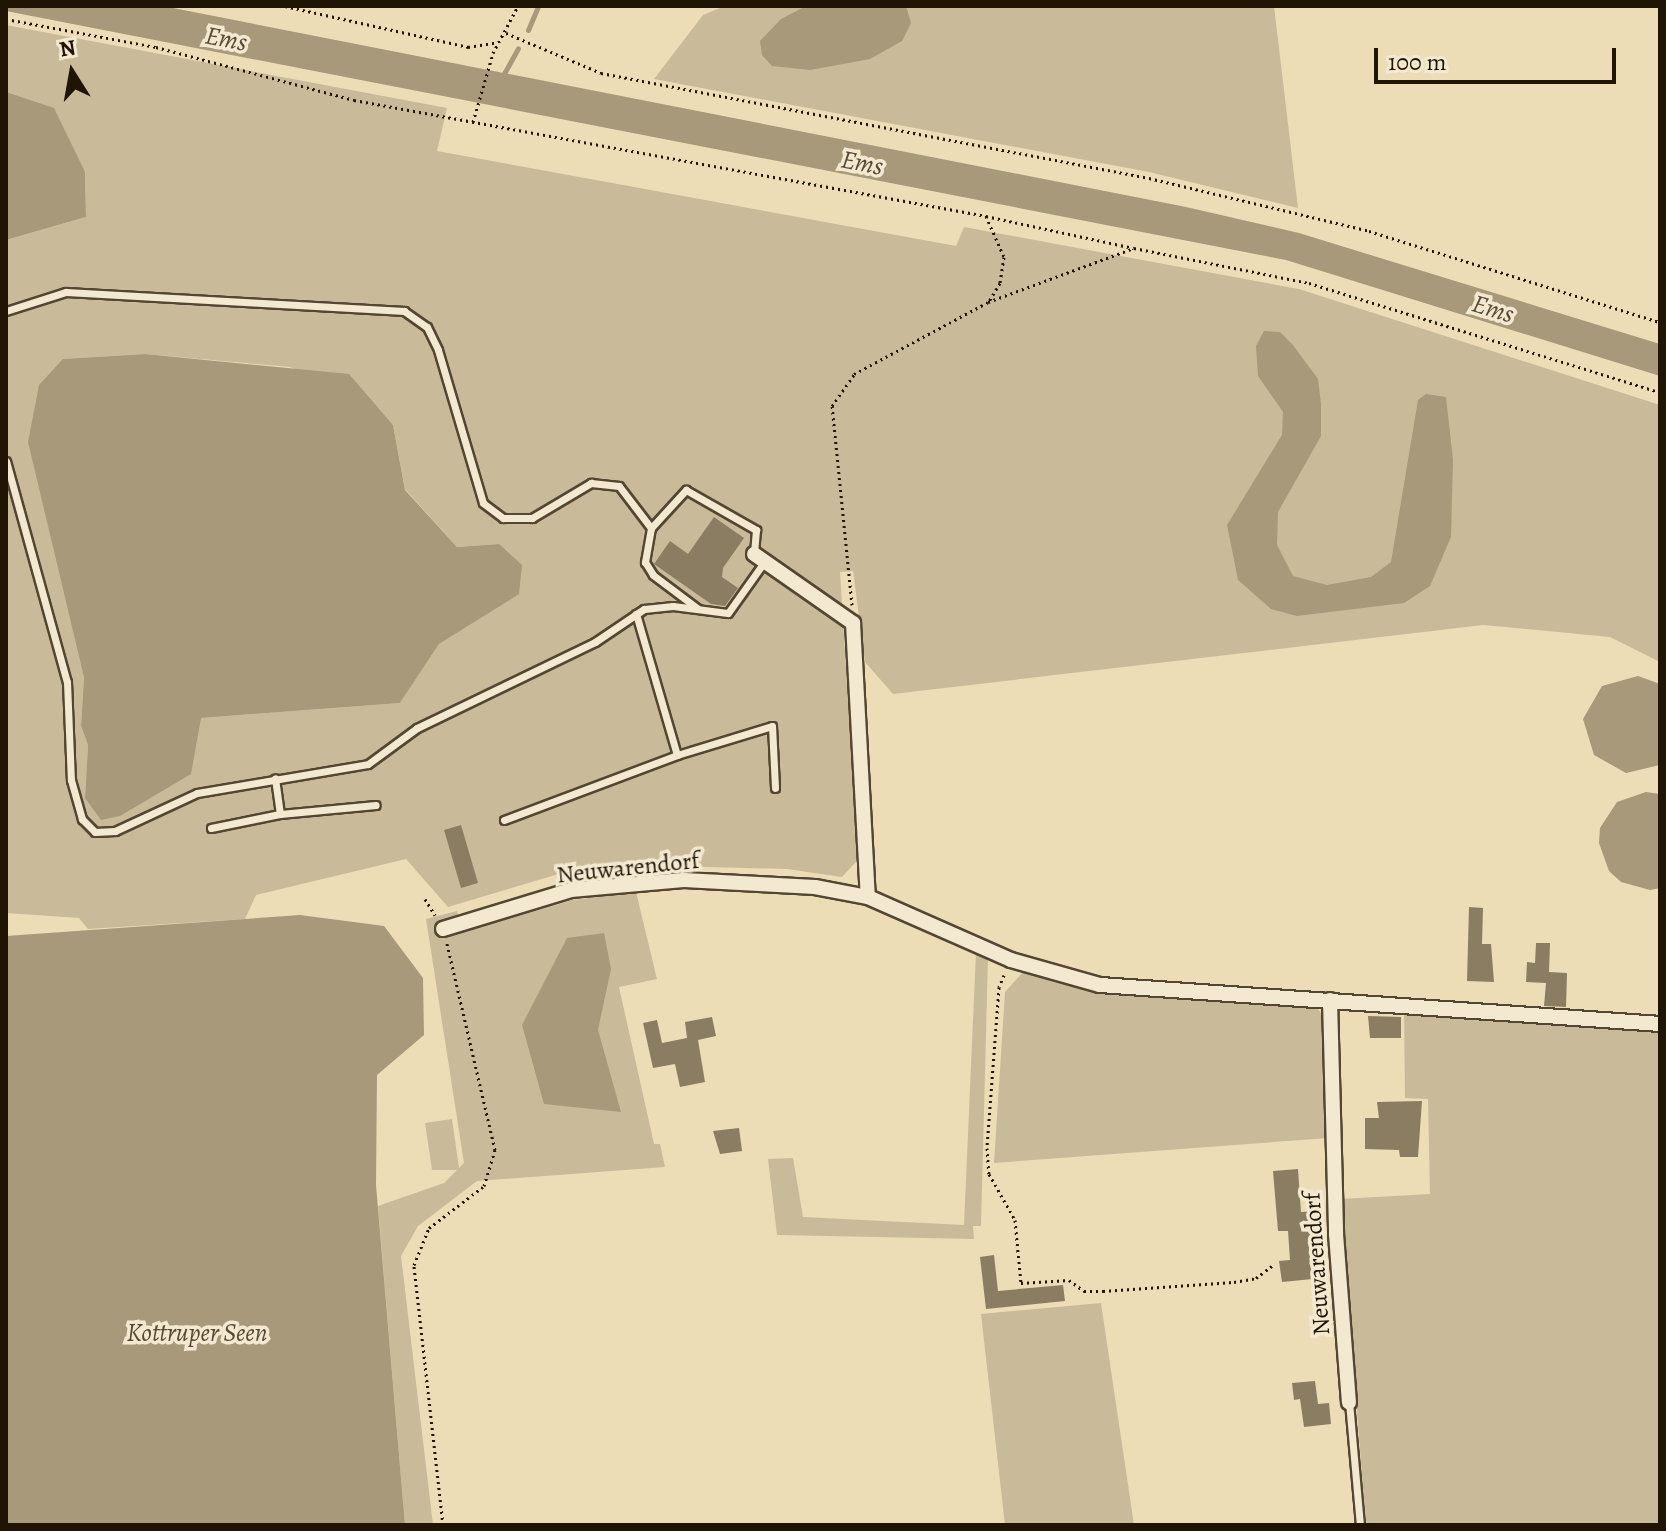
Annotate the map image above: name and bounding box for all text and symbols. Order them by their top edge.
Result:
water label: Ems [202,20,250,58]
north arrow [32,32,112,112]
text: N [57,32,78,65]
scale bar [1378,32,1620,82]
text: 100 m [1388,46,1447,78]
water label: Ems [838,144,886,182]
water label: Ems [1468,288,1518,330]
street label: Neuwarendorf [555,846,701,890]
street label: Neuwarendorf [1298,1192,1336,1336]
water label: Kottruper Seen [127,1317,267,1349]

